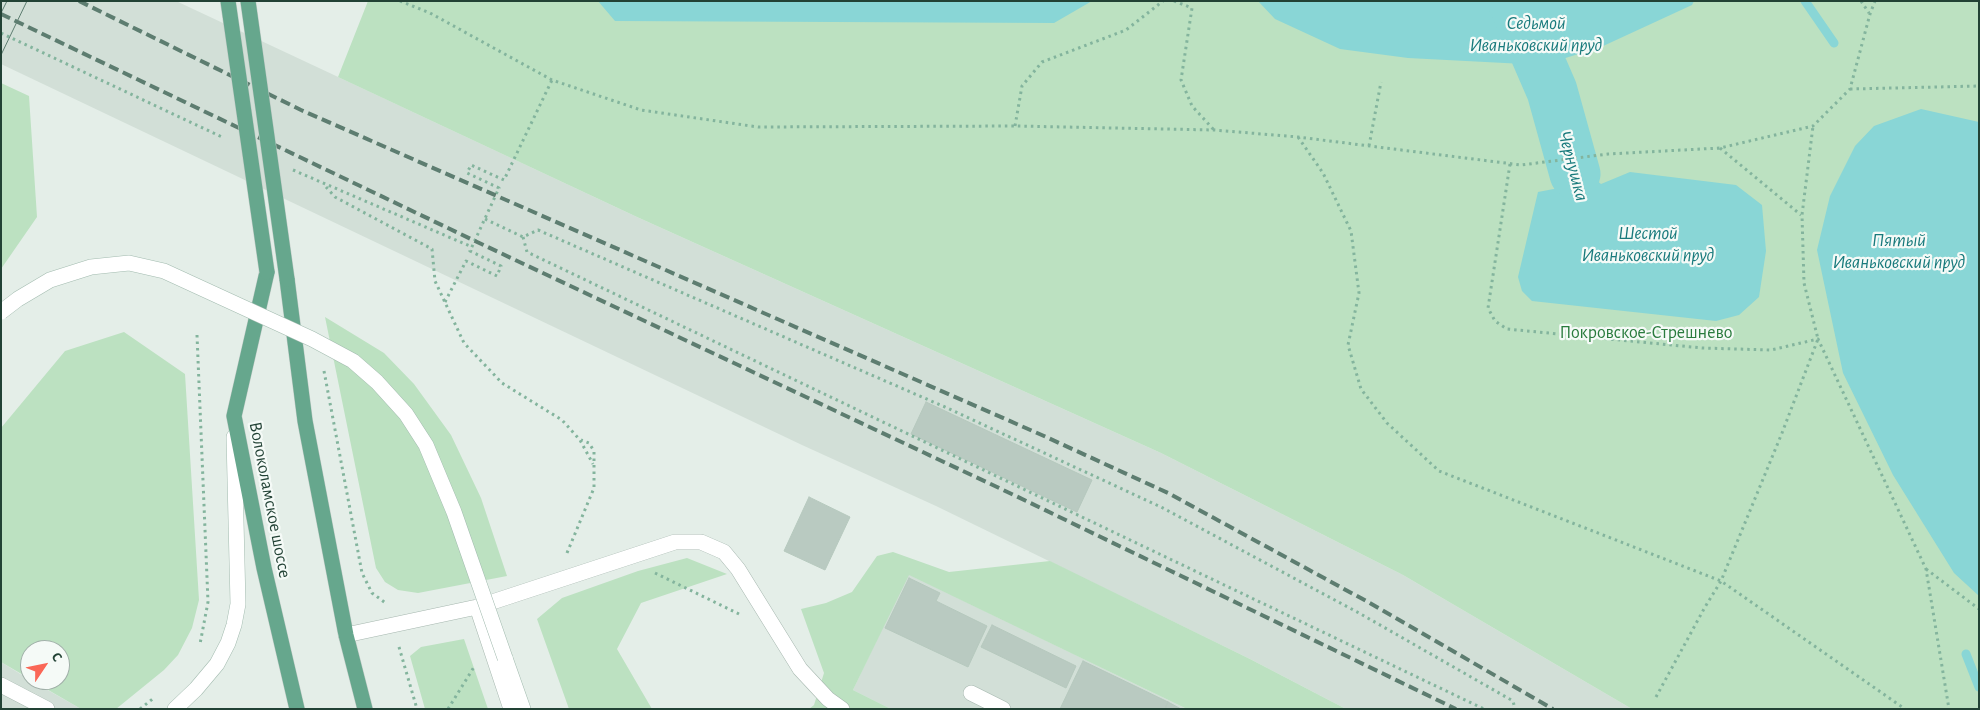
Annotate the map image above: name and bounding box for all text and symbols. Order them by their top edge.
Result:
water label: Седьмой Иваньковский пруд [1470,12,1602,56]
water label: Чернушка [1553,128,1593,204]
water label: Шестой Иваньковский пруд [1582,222,1714,266]
water label: Пятый Иваньковский пруд [1833,229,1965,273]
park label: Покровское-Стрешнево [1559,322,1733,344]
street label: Волоколамское шоссе [244,420,296,580]
north arrow [20,640,70,690]
text: С [49,650,65,664]

